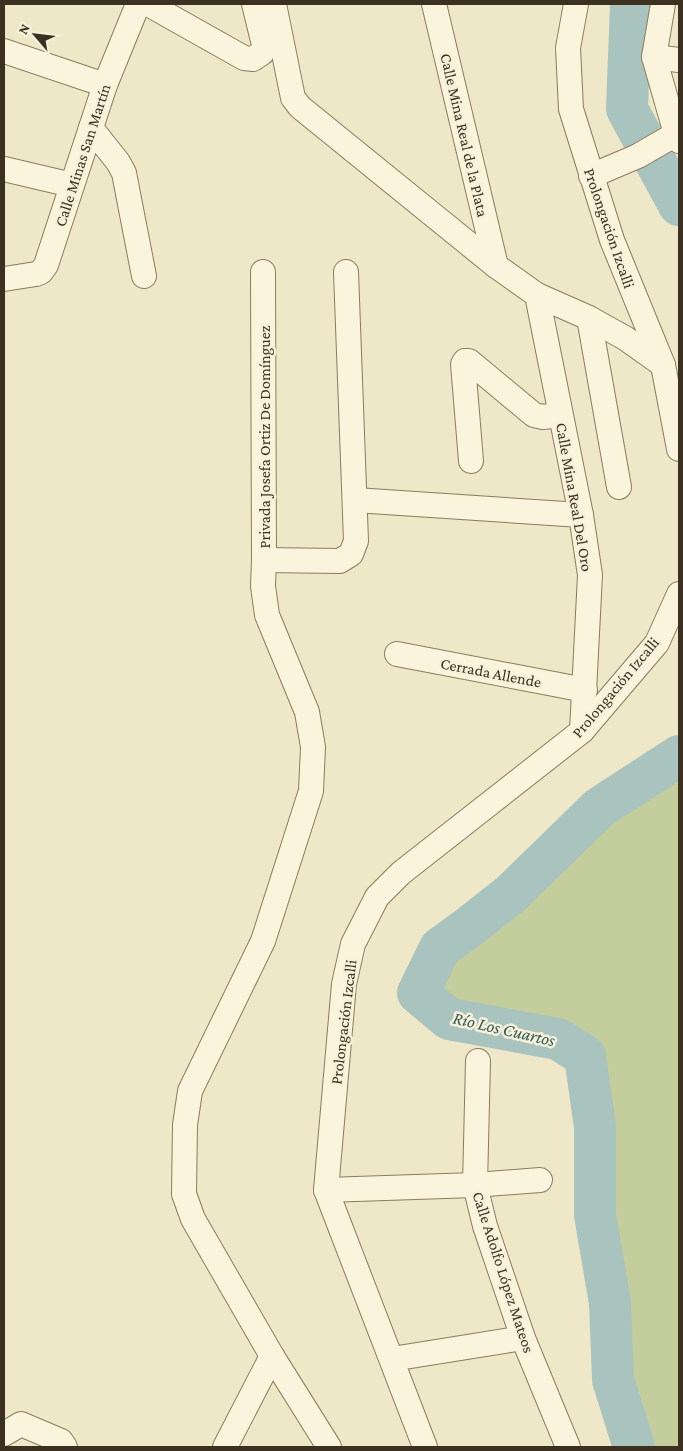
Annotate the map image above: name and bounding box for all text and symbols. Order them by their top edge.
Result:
north arrow [10,10,60,60]
text: N [14,21,33,37]
street label: Calle Mina Real de la Plata [437,52,492,219]
street label: Calle Minas San Martín [51,81,114,229]
street label: Prolongación Izcalli [580,166,638,291]
street label: Privada Josefa Ortiz De Domínguez [256,325,274,549]
street label: Calle Mina Real Del Oro [553,421,596,573]
street label: Prolongación Izcalli [568,634,663,742]
street label: Cerrada Allende [439,654,543,691]
street label: Prolongación Izcalli [327,959,361,1086]
water label: Río Los Cuartos [451,1008,557,1051]
street label: Calle Adolfo López Mateos [468,1189,538,1355]

